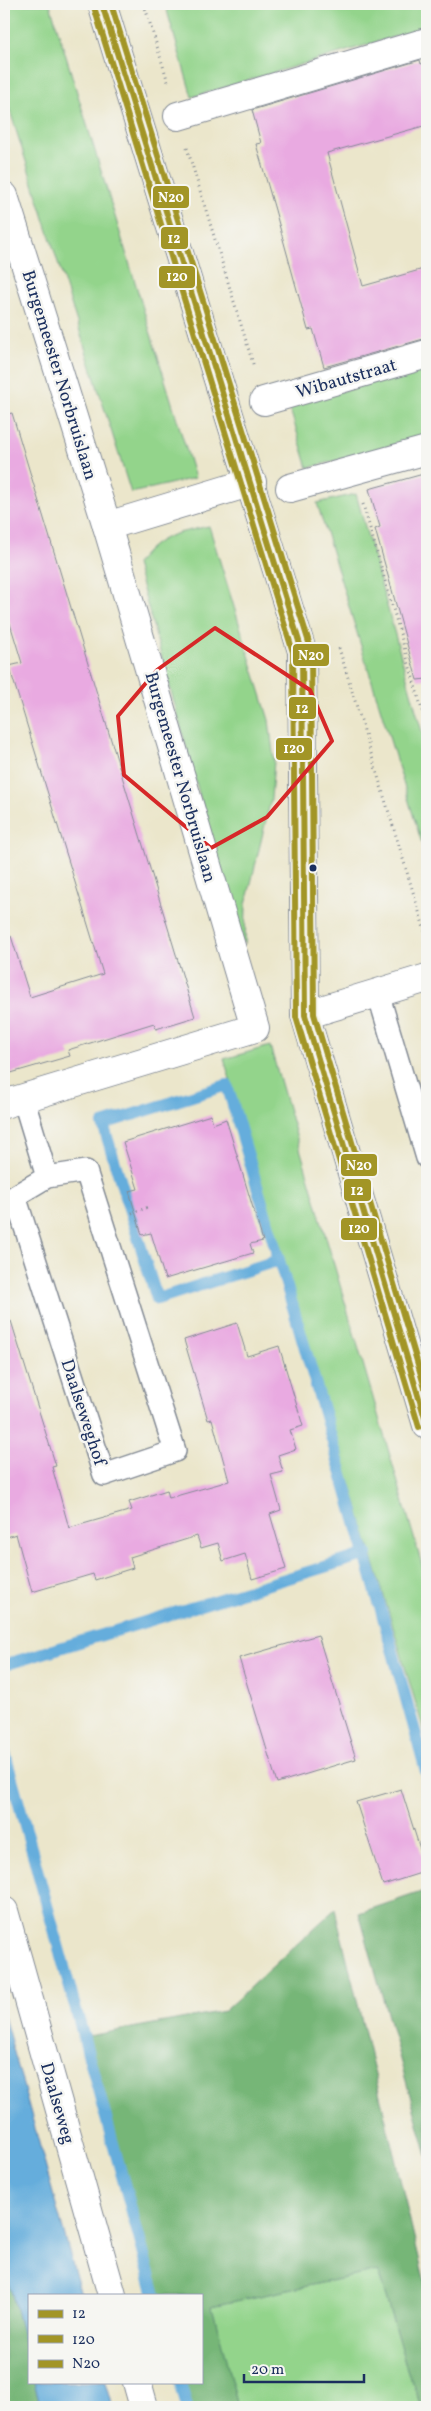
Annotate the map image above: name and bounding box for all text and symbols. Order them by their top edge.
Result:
line badge: N20 [152,185,190,209]
text: N20 [158,189,184,208]
line badge: 12 [160,226,189,250]
text: 12 [168,230,180,249]
line badge: 120 [158,265,196,289]
street label: Burgemeester Norbruislaan [15,267,103,484]
text: 120 [166,268,188,287]
street label: Wibautstraat [293,353,400,406]
line badge: N20 [292,643,330,667]
text: N20 [298,647,324,666]
street label: Burgemeester Norbruislaan [137,669,222,886]
line badge: 12 [288,696,317,720]
text: 12 [296,700,308,719]
line badge: 120 [275,737,313,761]
text: 120 [283,740,305,759]
unlabelled marker [308,863,318,873]
line badge: N20 [340,1153,378,1177]
text: N20 [346,1157,372,1176]
line badge: 12 [343,1178,372,1202]
text: 12 [351,1182,363,1201]
line badge: 120 [340,1217,378,1241]
text: 120 [348,1220,370,1239]
street label: Daalseweghof [54,1356,112,1471]
street label: Daalseweg [33,2060,80,2147]
legend [28,2294,202,2384]
text: 12 [72,2304,86,2325]
text: 120 [72,2330,95,2351]
scale bar [244,2351,364,2383]
text: N20 [72,2354,100,2375]
text: 20 m [251,2360,284,2381]

